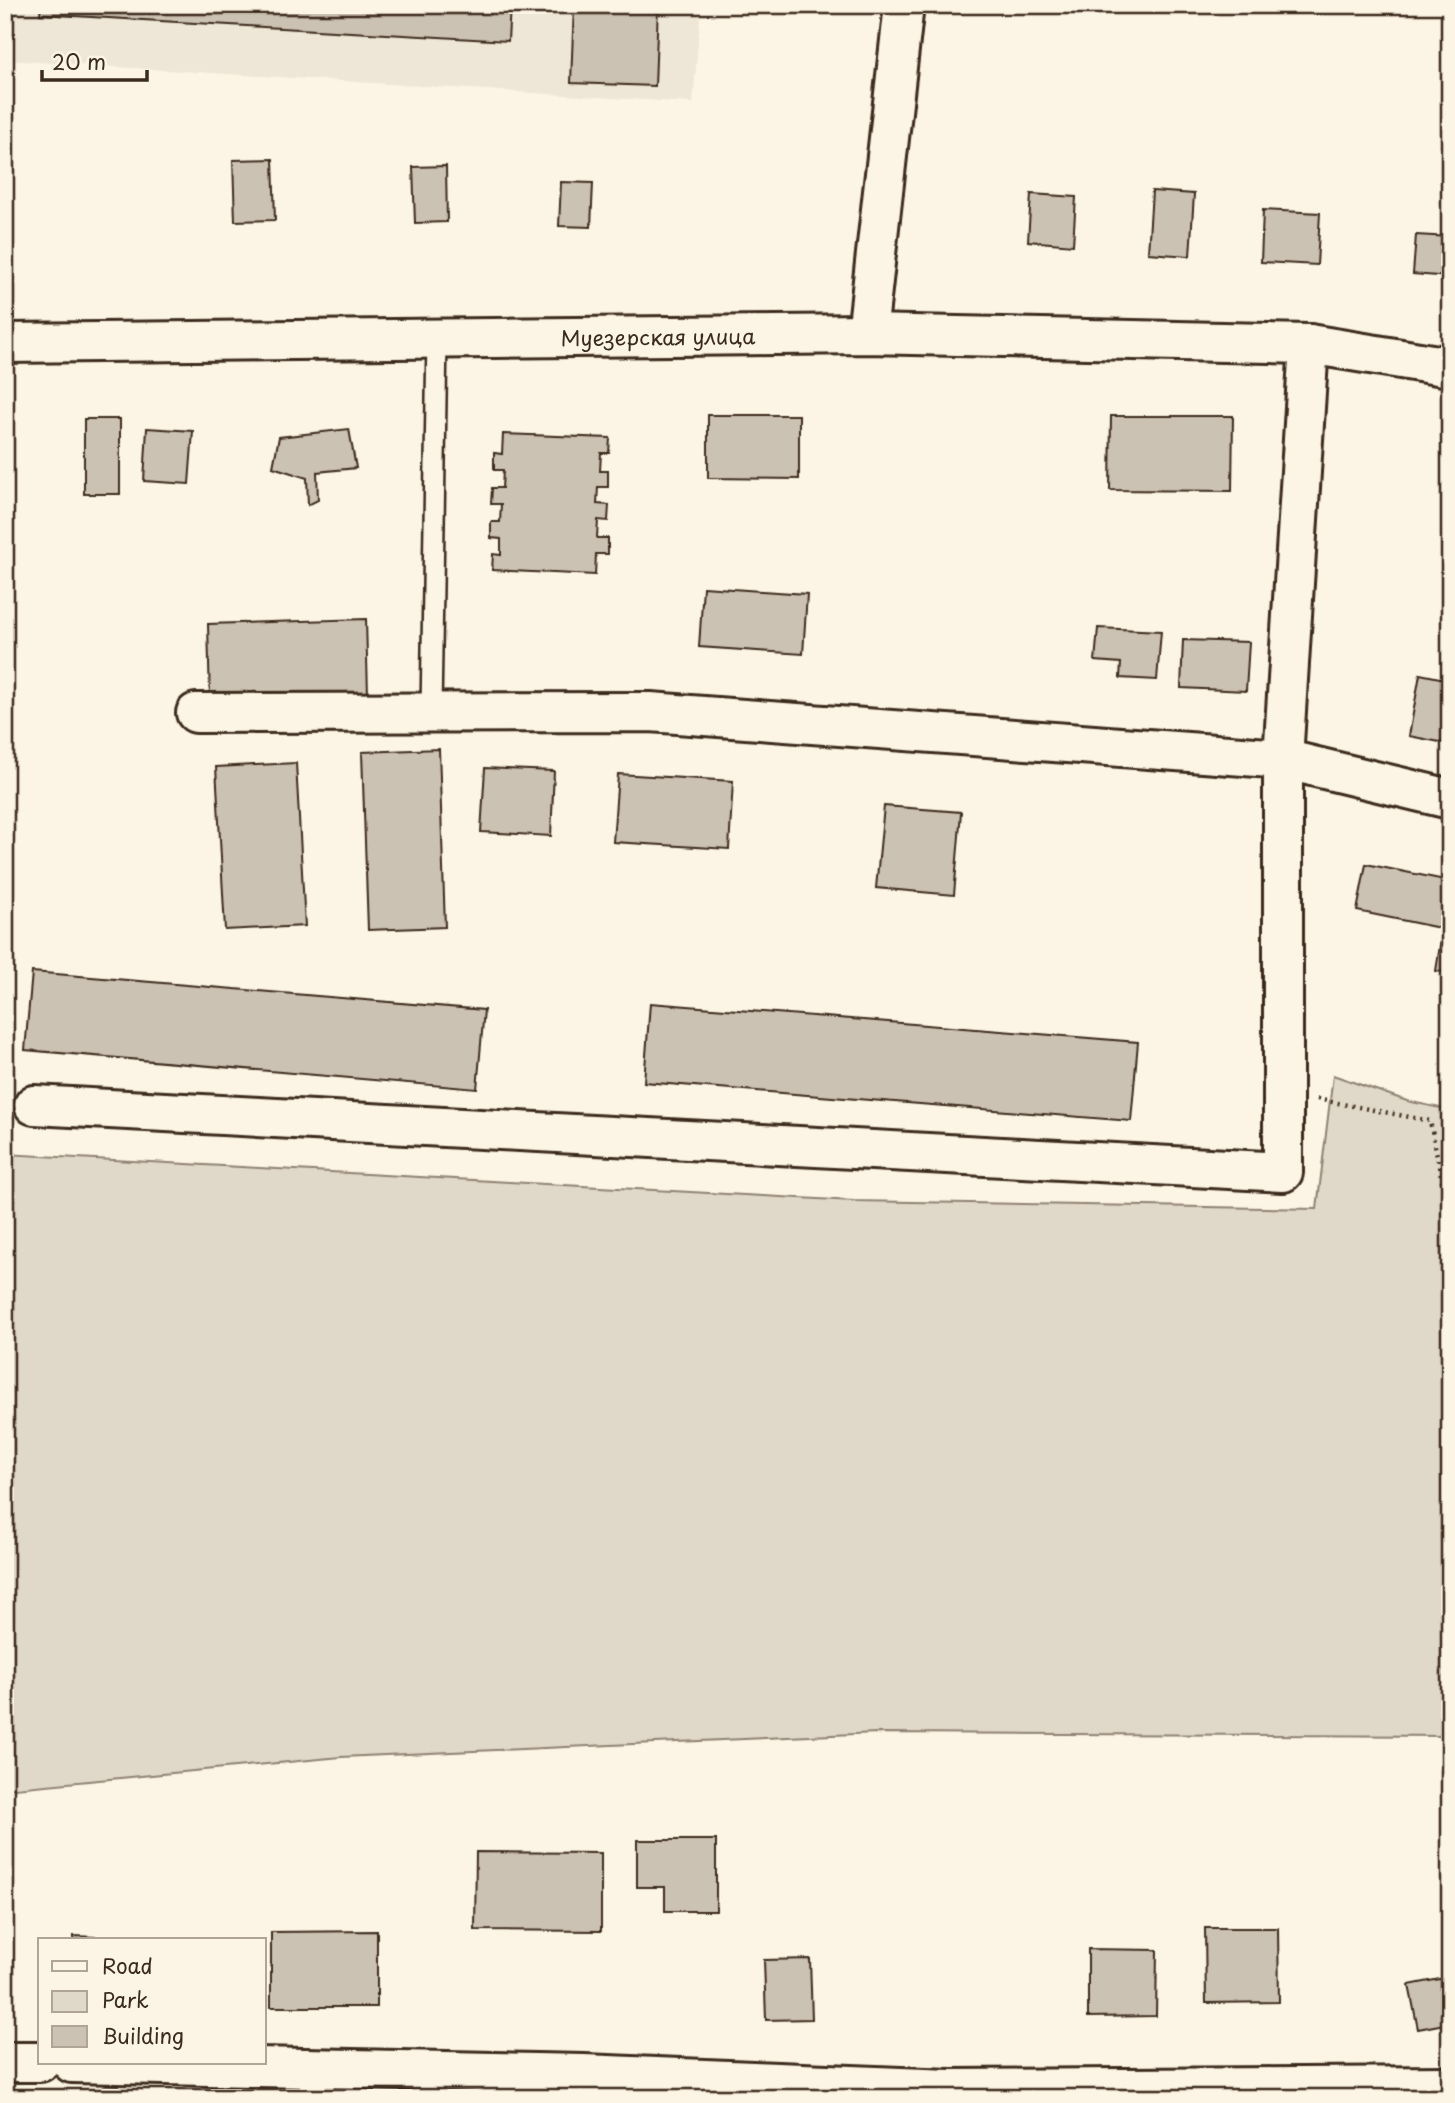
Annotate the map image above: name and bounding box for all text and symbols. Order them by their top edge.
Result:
scale bar [42,38,147,82]
text: 20 m [52,45,106,77]
street label: Муезерская улица [560,319,756,353]
legend [38,1938,266,2064]
text: Road [102,1949,153,1981]
text: Park [102,1983,149,2015]
text: Building [102,2019,184,2051]

